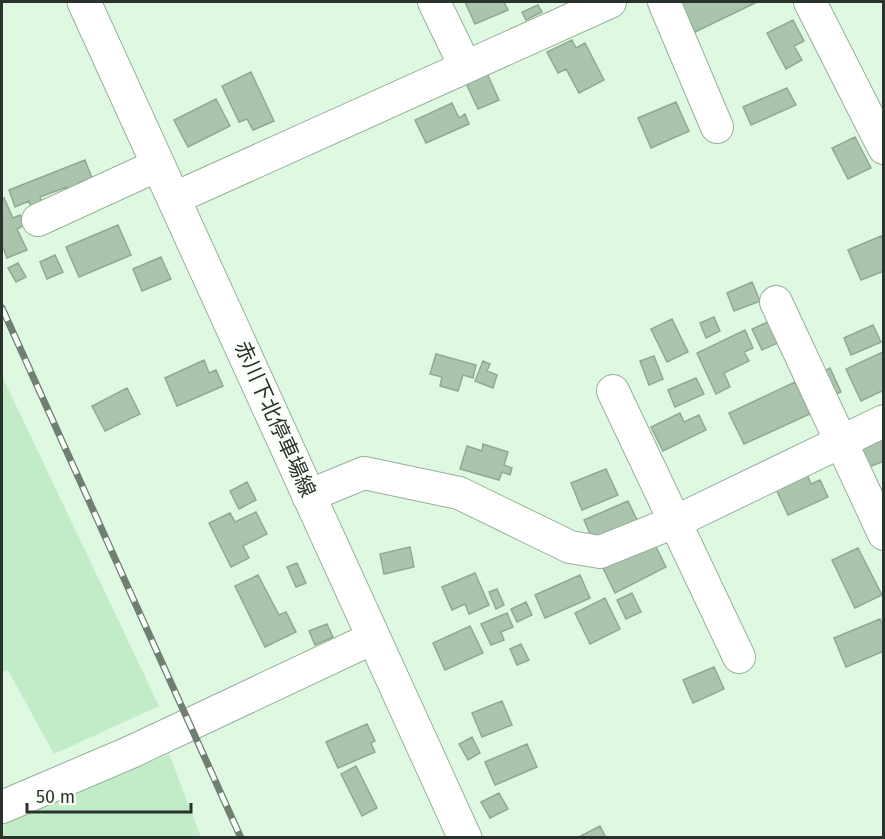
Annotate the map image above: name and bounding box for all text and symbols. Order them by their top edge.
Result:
street label: 赤川下北停車場線 [229,337,321,501]
scale bar [27,776,190,814]
text: 50 m [36,786,75,808]

